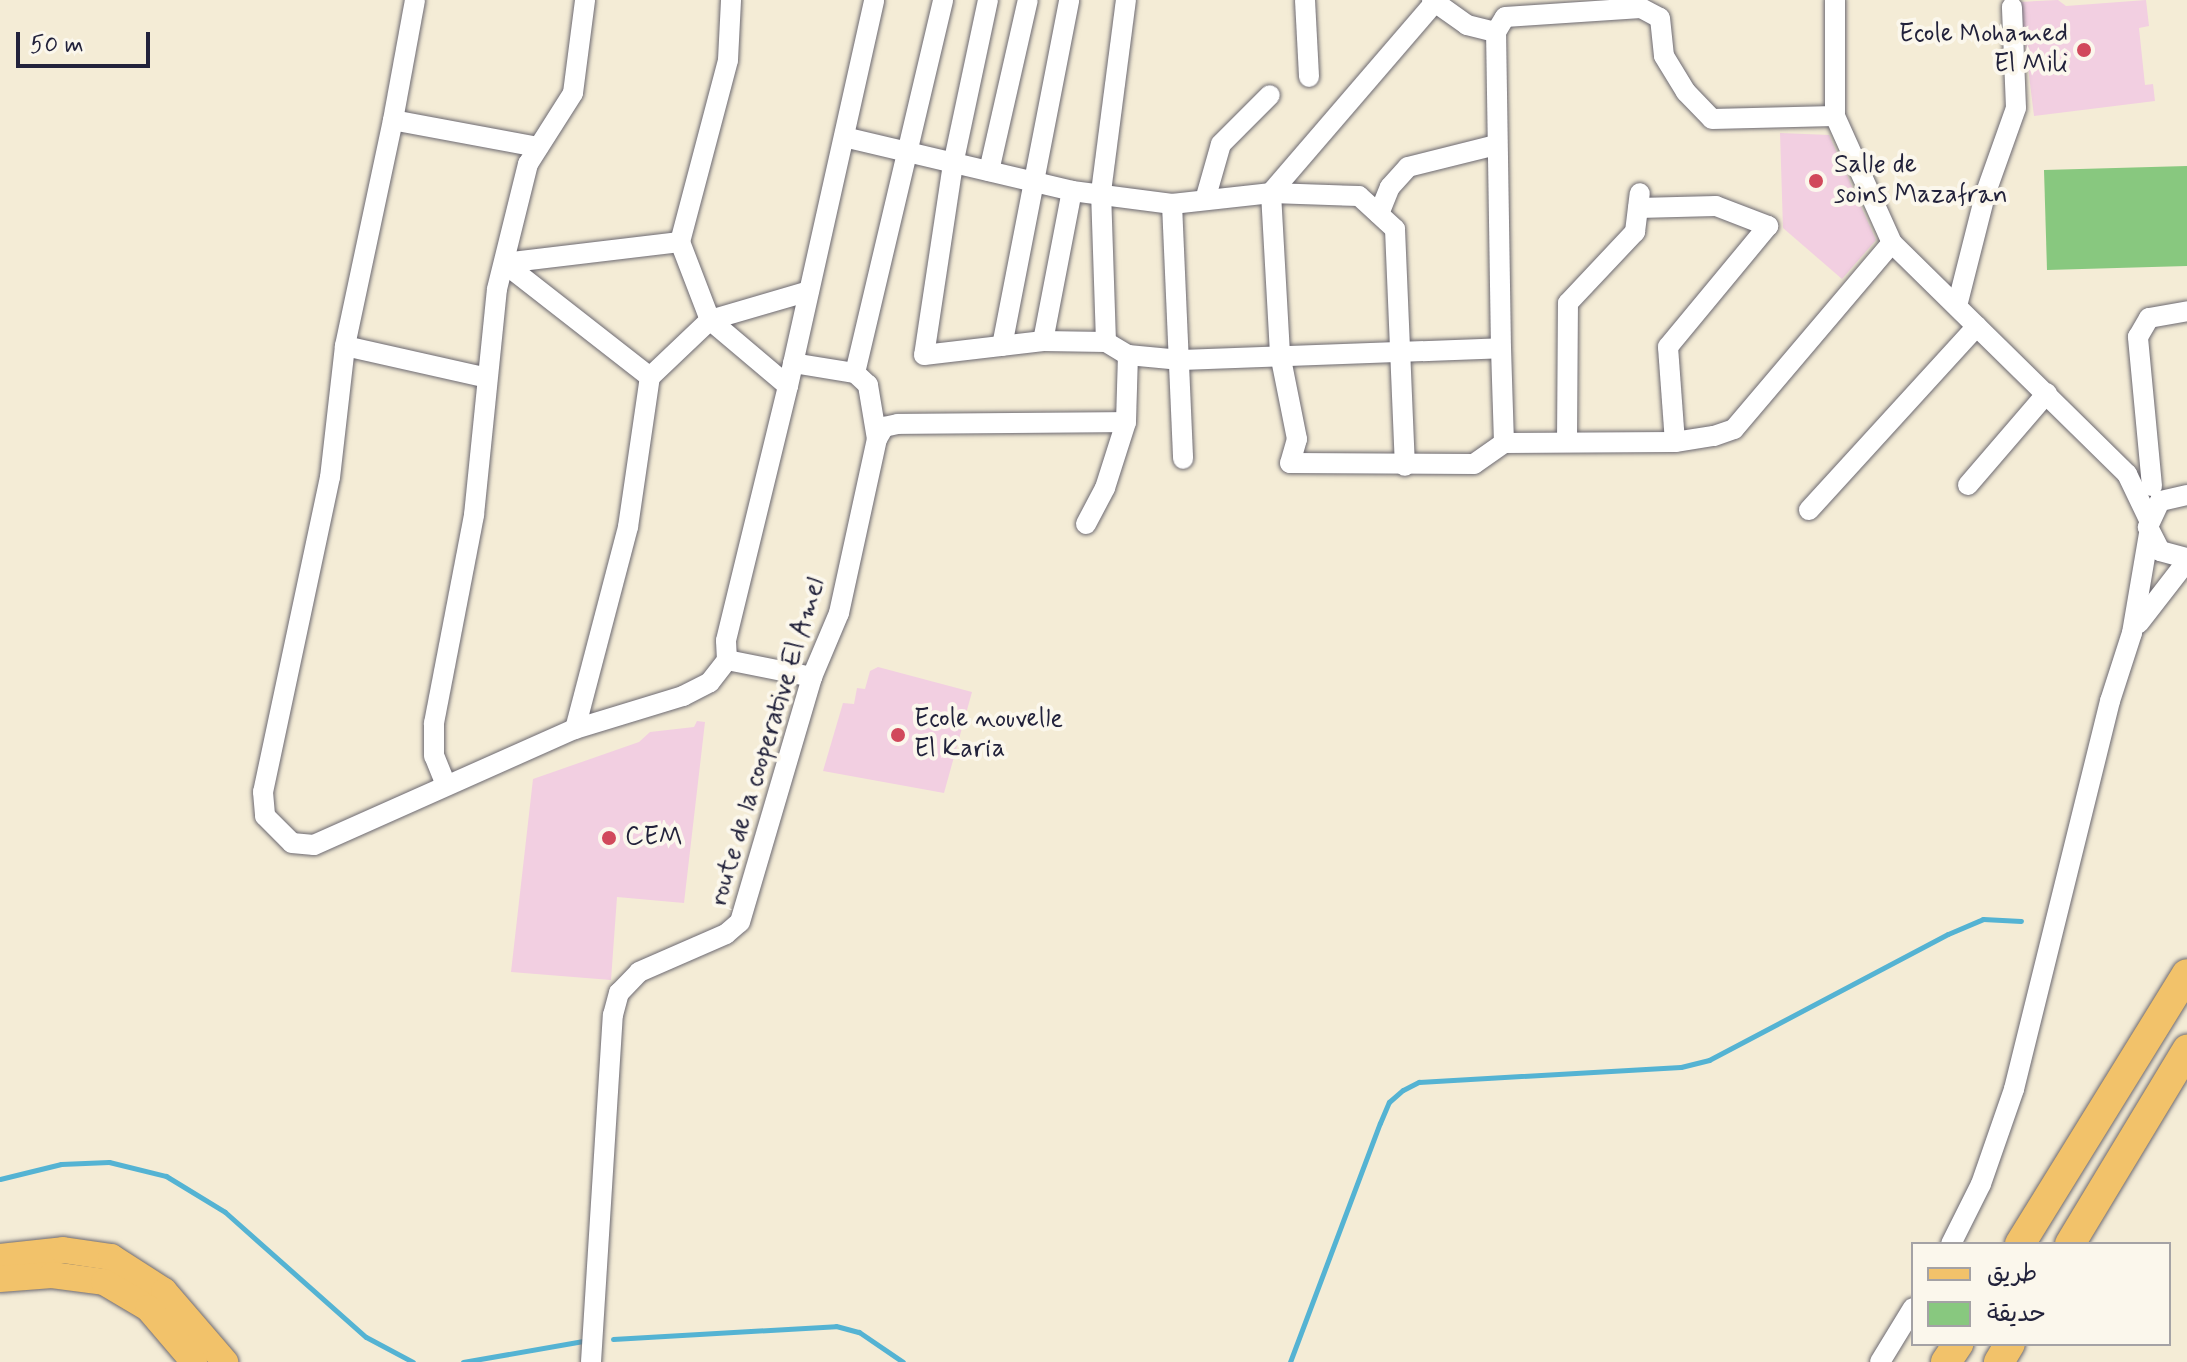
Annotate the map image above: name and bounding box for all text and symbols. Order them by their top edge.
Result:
scale bar [20,16,154,66]
place label: Ecole Mohamed El Mili [1895,19,2068,80]
text: 50 m [30,30,84,61]
marker: Ecole Mohamed El Mili [2075,41,2093,59]
place label: Salle de soins Mazafran [1834,150,2008,212]
marker: Salle de soins Mazafran [1805,170,1827,192]
street label: route de la cooperative El Amel [704,577,832,907]
place label: Ecole nouvelle El Karia [914,704,1058,766]
marker: Ecole nouvelle El Karia [889,726,907,744]
place label: CEM [625,822,683,854]
marker: CEM [600,829,618,847]
legend [1911,1242,2171,1346]
text: طريق [1987,1259,2037,1290]
text: حديقة [1987,1299,2046,1330]

